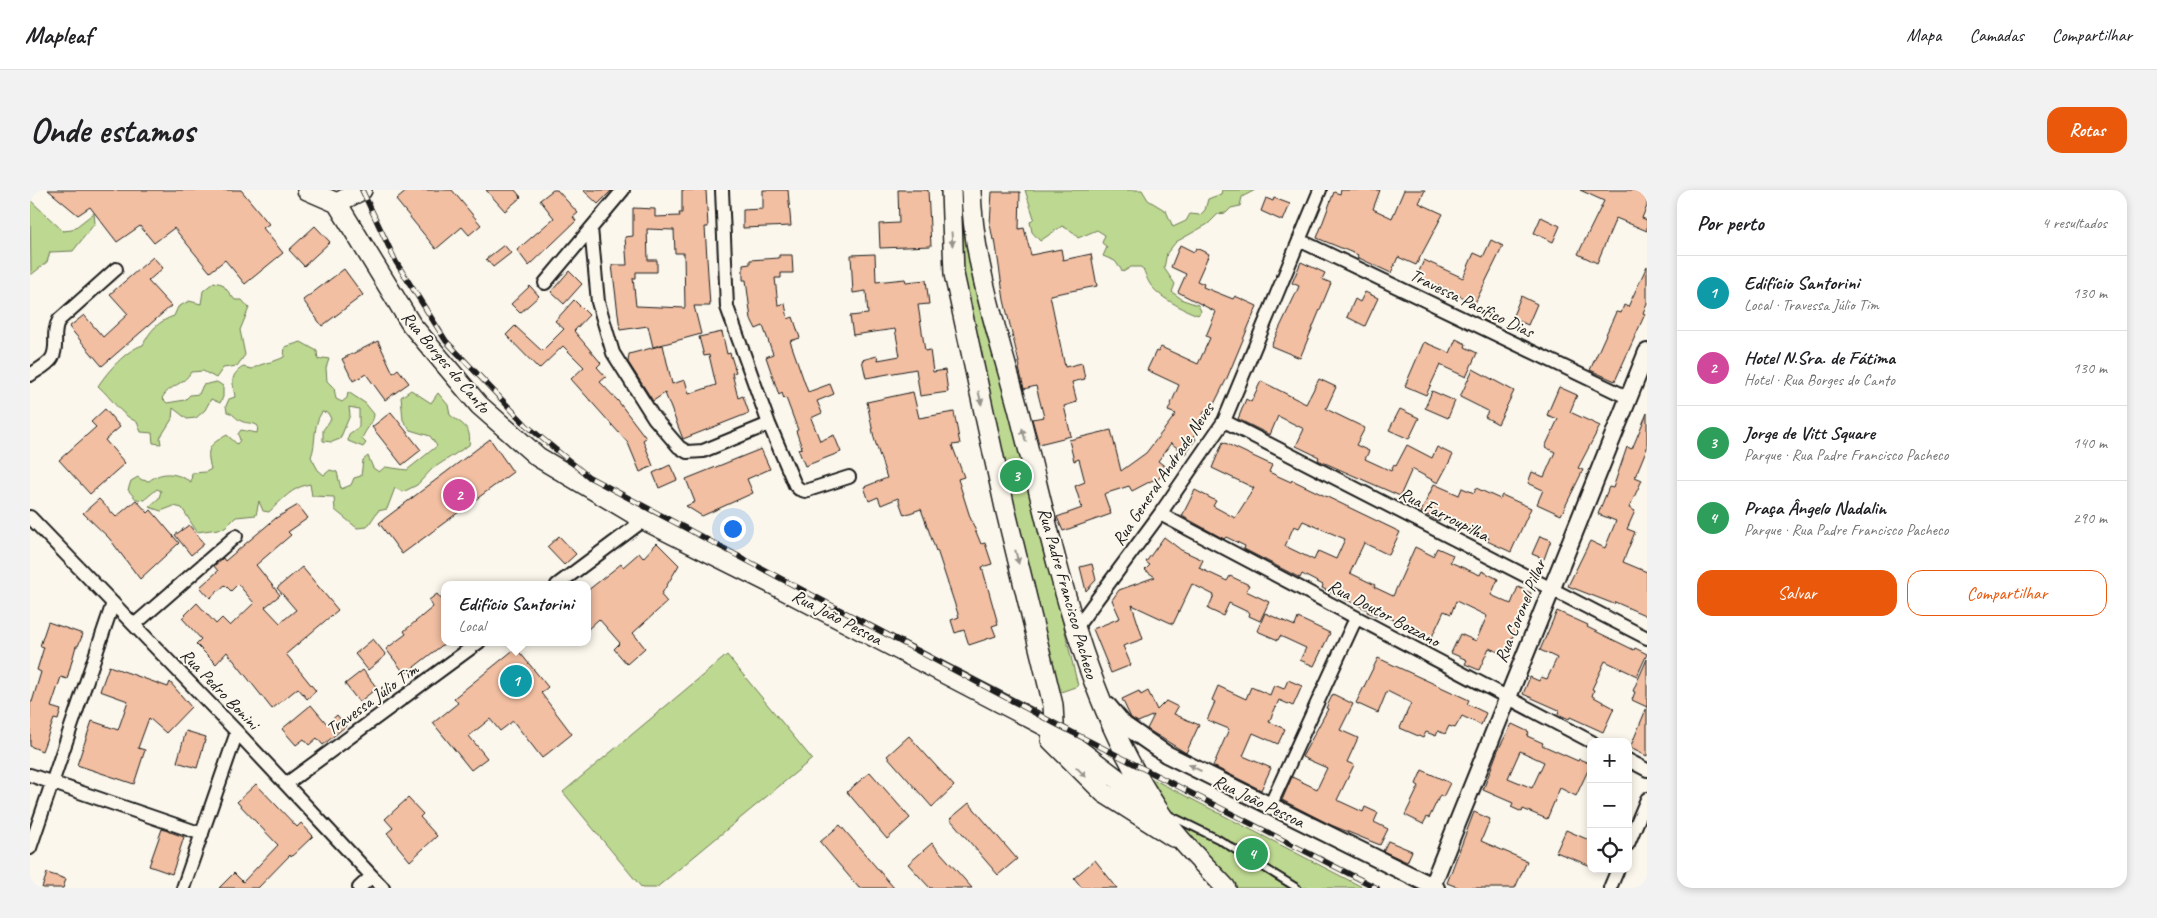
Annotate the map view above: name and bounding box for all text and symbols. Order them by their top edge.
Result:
text: Mapleaf [25,20,92,50]
text: Mapa [1907,24,1941,46]
text: Camadas [1969,24,2024,46]
text: Compartilhar [2052,24,2132,46]
button: Rotas [2047,107,2127,153]
text: Onde estamos [30,108,195,153]
text: Por perto [1697,210,1764,236]
text: 4 resultados [2042,213,2107,233]
one-way arrow [948,231,956,247]
street label: Travessa Pacífico Dias [1407,264,1539,343]
text: Edifício Santorini [1744,271,1859,295]
text: 1 [1709,283,1717,303]
text: 130 m [2073,283,2107,303]
text: Local · Travessa Júlio Tim [1744,295,1879,315]
street label: Rua Borges do Canto [397,307,496,419]
text: Hotel N.Sra. de Fátima [1744,346,1895,370]
text: 2 [1709,358,1717,378]
text: 130 m [2073,358,2107,378]
text: Hotel · Rua Borges do Canto [1744,370,1895,390]
one-way arrow [977,391,985,407]
street label: Rua General Andrade Neves [1107,397,1220,550]
text: Jorge de Vitt Square [1744,421,1875,445]
one-way arrow [1020,427,1028,442]
text: 3 [1709,433,1717,453]
text: 140 m [2073,433,2107,453]
text: Parque · Rua Padre Francisco Pacheco [1744,445,1948,465]
pin: 3 [1000,457,1032,495]
pin: 2 [443,476,475,514]
street label: Rua Farroupilha [1395,482,1494,547]
text: Praça Ângelo Nadalin [1744,496,1886,520]
street label: Rua Padre Francisco Pacheco [1033,505,1103,682]
text: 4 [1709,508,1717,528]
text: 290 m [2073,508,2107,528]
your location [720,516,746,542]
text: Parque · Rua Padre Francisco Pacheco [1744,520,1948,540]
one-way arrow [1013,549,1021,564]
street label: Rua Coronel Pillar [1489,555,1551,666]
button: Salvar [1697,570,1897,616]
button: Compartilhar [1907,570,2107,616]
street label: Rua Doutor Bozzano [1324,574,1445,652]
popup [441,581,591,646]
street label: Rua João Pessoa [788,584,887,650]
text: Edifício Santorini [458,592,574,616]
text: Local [458,616,486,636]
street label: Rua Pedro Bonini [176,644,266,736]
street label: Travessa Júlio Tim [322,658,423,740]
pin: 1 [500,662,532,700]
map controls [1587,738,1632,873]
button: + [1587,738,1632,783]
one-way arrow [1188,764,1202,772]
one-way arrow [1075,766,1087,778]
street label: Rua João Pessoa [1210,770,1309,833]
button: − [1587,783,1632,828]
button: locate [1587,828,1632,873]
pin: 4 [1236,835,1268,873]

